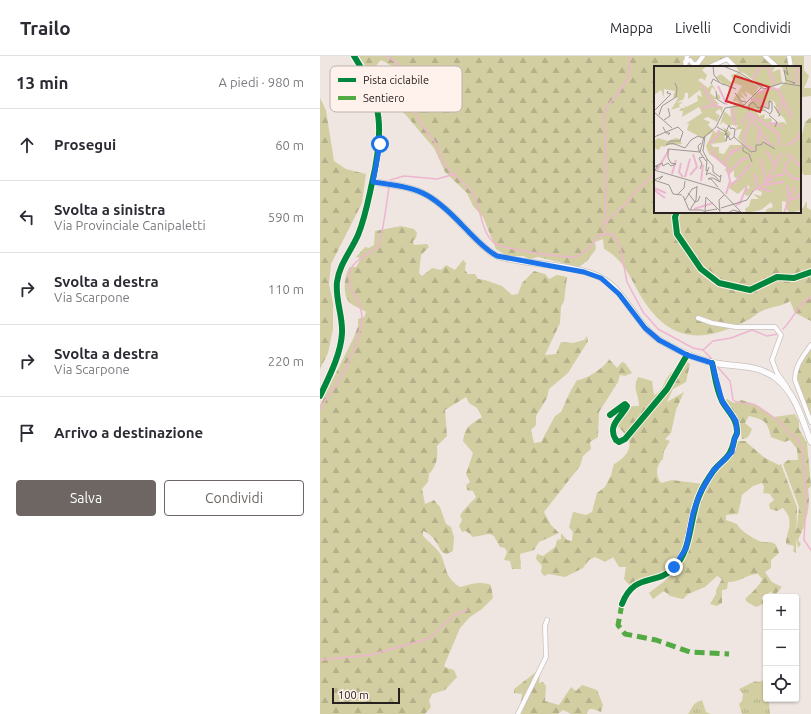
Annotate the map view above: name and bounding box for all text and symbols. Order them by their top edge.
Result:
text: Trailo [20,17,71,39]
text: Mappa [610,20,653,36]
text: Livelli [675,20,711,36]
text: Condividi [733,20,791,36]
legend [330,66,462,112]
inset map [654,66,801,213]
text: 13 min [16,73,69,92]
text: Pista ciclabile [363,74,429,86]
text: A piedi · 980 m [219,75,304,89]
text: Sentiero [363,92,405,104]
icon: ahead [16,134,38,156]
route start [371,135,389,153]
text: Prosegui [54,136,116,153]
text: 60 m [275,138,304,152]
text: Svolta a sinistra [54,201,165,218]
icon: left [16,206,38,228]
text: 590 m [268,210,304,224]
text: Via Provinciale Canipaletti [54,218,206,232]
text: Svolta a destra [54,273,159,290]
icon: right [16,278,38,300]
text: 110 m [268,282,304,296]
text: Via Scarpone [54,290,130,304]
text: Svolta a destra [54,345,159,362]
icon: right [16,350,38,372]
text: 220 m [268,354,304,368]
text: Via Scarpone [54,362,130,376]
icon: arrive [16,422,38,444]
text: Arrivo a destinazione [54,424,203,441]
button: Salva [16,480,156,516]
button: Condividi [164,480,304,516]
route end [665,558,683,576]
map controls [763,594,799,702]
button: + [763,594,799,630]
button: − [763,630,799,666]
button: locate [763,666,799,702]
scale bar [332,686,400,705]
text: 100 m [338,689,369,701]

